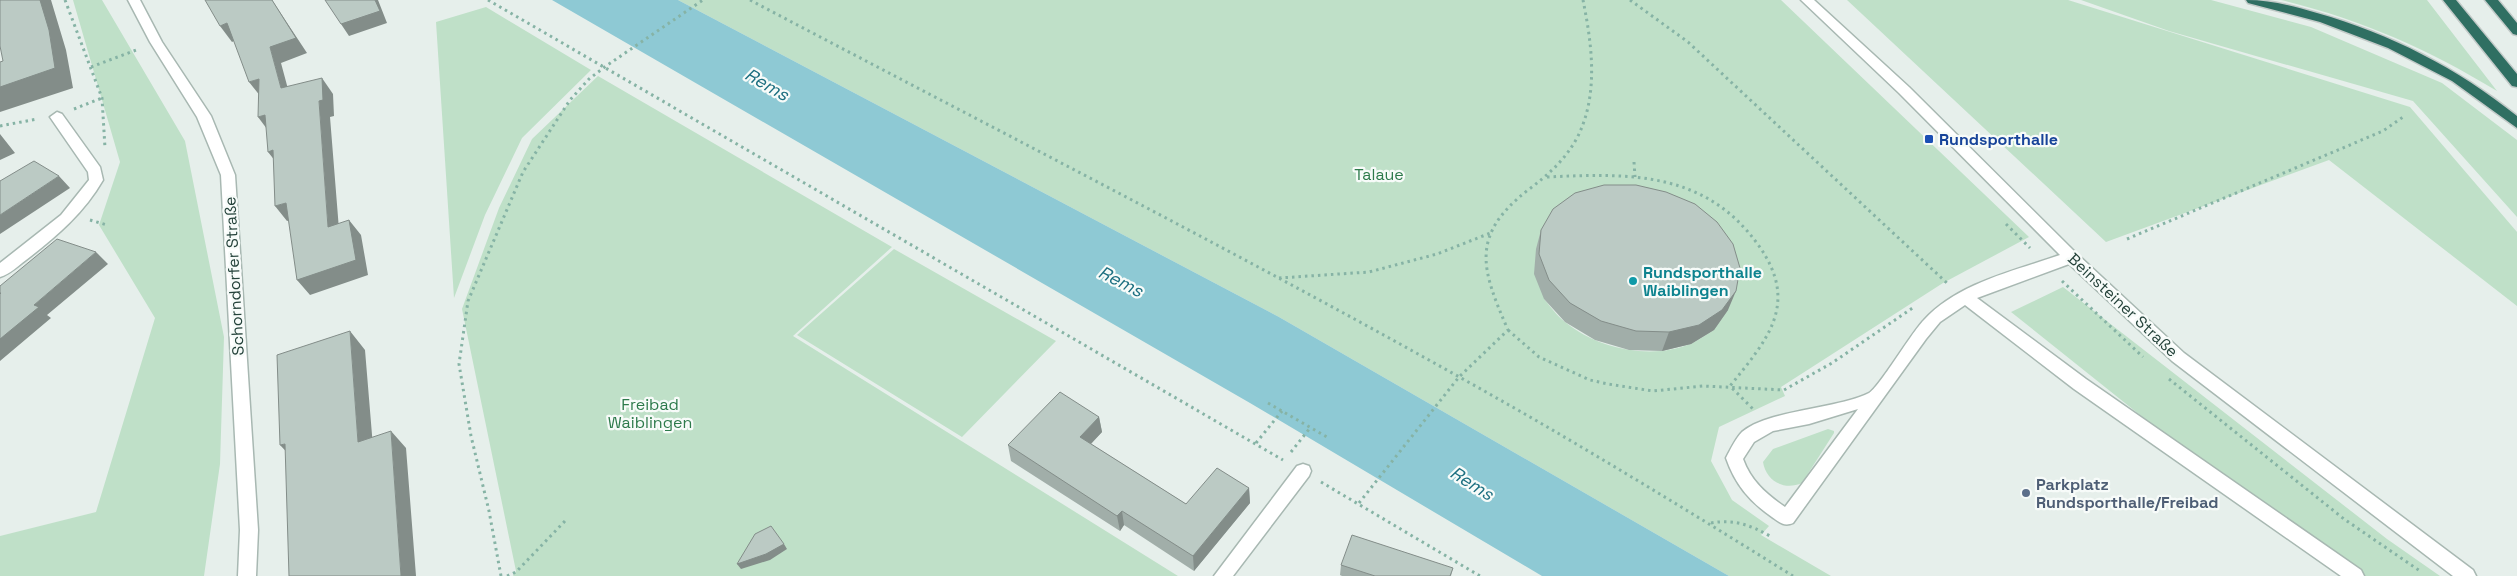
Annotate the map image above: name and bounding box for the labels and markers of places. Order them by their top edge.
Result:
place label: Rundsporthalle [1939,129,2058,150]
marker: Rundsporthalle [1923,133,1935,145]
place label: Rundsporthalle Waiblingen [1643,262,1762,301]
marker: Rundsporthalle Waiblingen [1627,275,1639,287]
place label: Parkplatz Rundsporthalle/Freibad [2036,474,2218,513]
marker: Parkplatz Rundsporthalle/Freibad [2020,487,2032,499]

